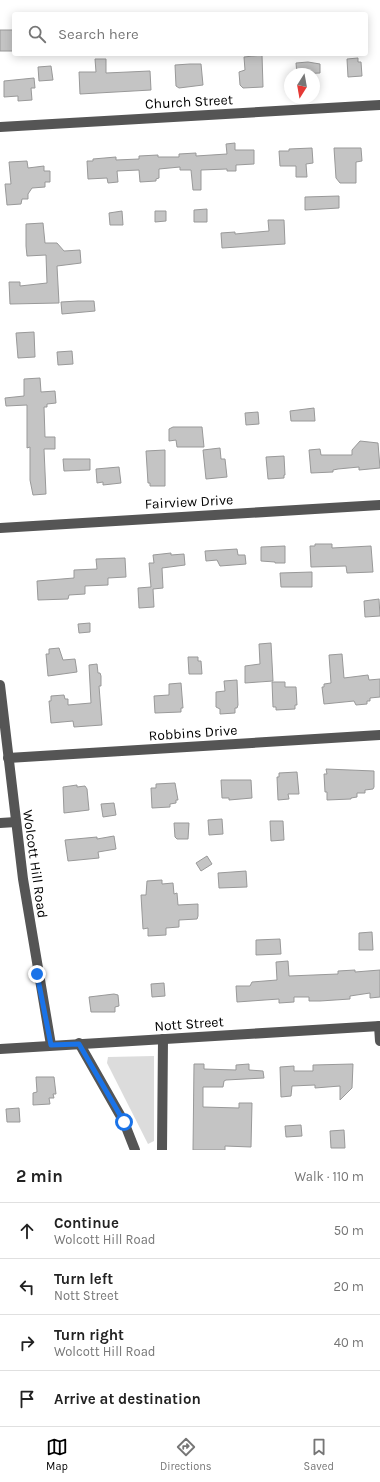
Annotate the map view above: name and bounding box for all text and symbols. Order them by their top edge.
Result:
search box [12,12,368,56]
icon: search [26,23,48,45]
text: Search here [58,25,139,43]
north arrow [284,68,320,104]
street label: Church Street [145,91,233,113]
street label: Fairview Drive [144,491,234,513]
street label: Robbins Drive [148,721,238,745]
street label: Wolcott Hill Road [19,809,51,919]
route end [28,965,46,983]
street label: Nott Street [154,1013,224,1035]
route start [115,1113,133,1131]
text: 2 min [16,1166,63,1186]
text: Walk · 110 m [295,1169,364,1184]
text: Continue [54,1214,119,1232]
icon: ahead [16,1220,38,1242]
text: 50 m [334,1223,364,1238]
text: Wolcott Hill Road [54,1232,156,1247]
text: Turn left [54,1270,113,1288]
icon: left [16,1276,38,1298]
text: 20 m [334,1279,364,1294]
text: Nott Street [54,1288,119,1303]
text: Turn right [54,1326,124,1344]
icon: right [16,1332,38,1354]
text: 40 m [334,1335,364,1350]
text: Wolcott Hill Road [54,1344,156,1359]
icon: arrive [16,1388,38,1410]
text: Arrive at destination [54,1390,201,1408]
tab: Map [46,1436,68,1473]
tab: Directions [160,1436,212,1473]
tab: Saved [304,1436,334,1473]

